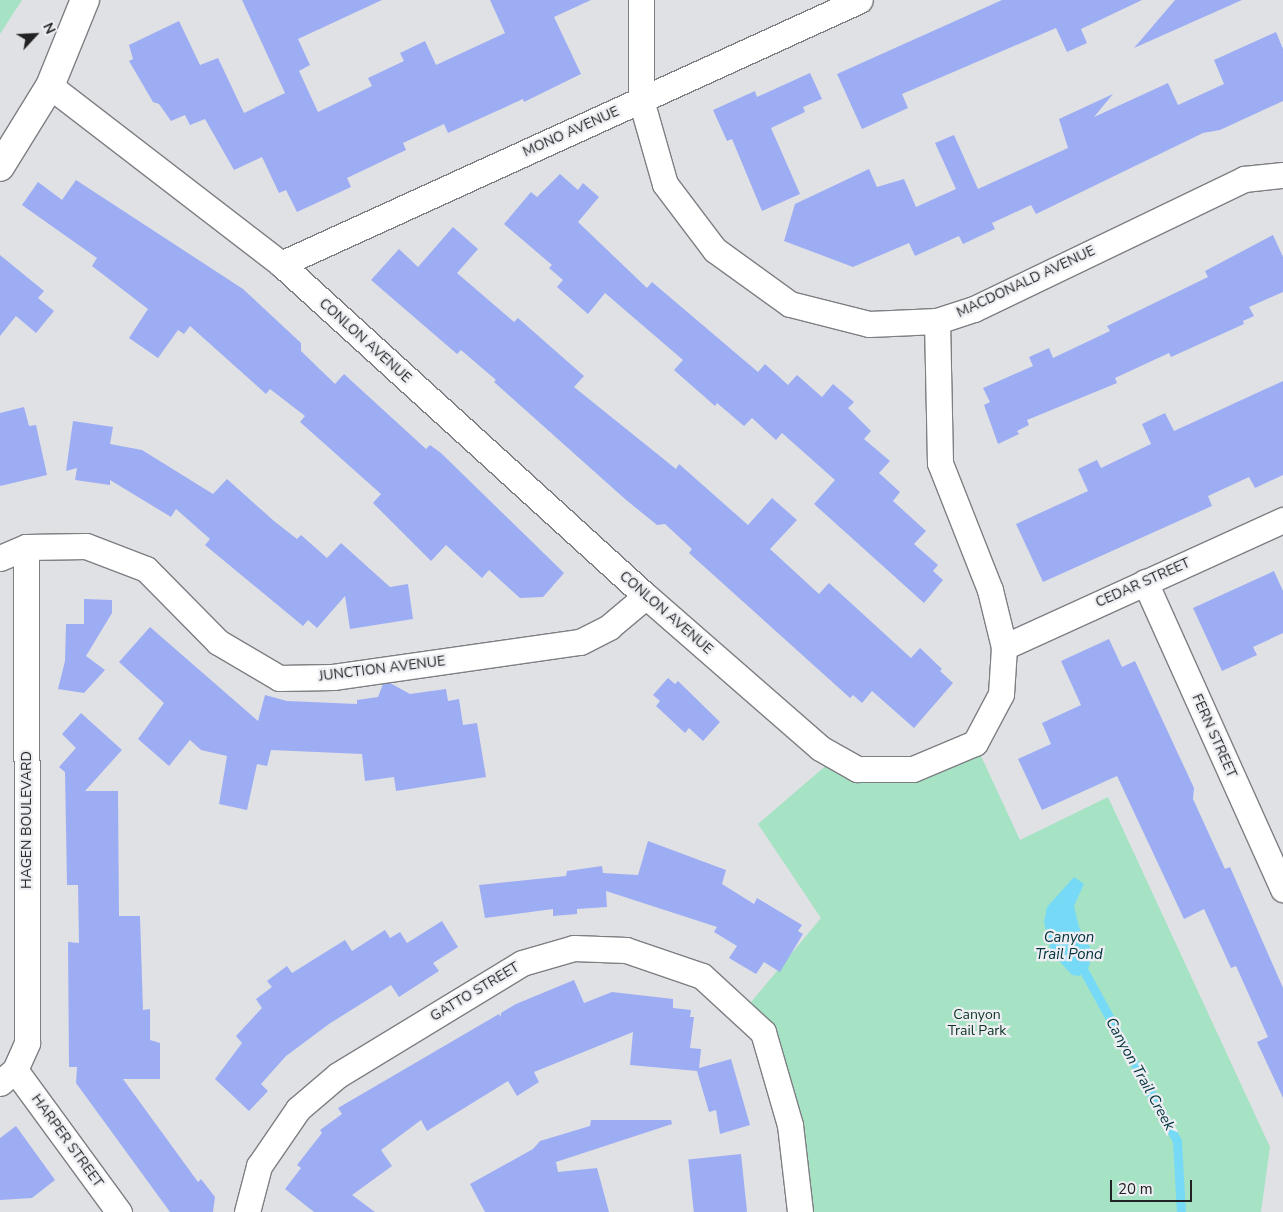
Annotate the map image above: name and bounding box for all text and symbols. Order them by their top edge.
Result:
north arrow [10,10,60,60]
text: N [38,20,60,37]
street label: MONO AVENUE [520,103,622,161]
street label: MACDONALD AVENUE [954,243,1098,321]
street label: CONLON AVENUE [316,295,414,387]
street label: CEDAR STREET [1093,555,1193,611]
street label: CONLON AVENUE [616,568,716,658]
street label: JUNCTION AVENUE [318,653,446,685]
street label: FERN STREET [1188,692,1240,780]
street label: HAGEN BOULEVARD [19,751,35,889]
water label: Canyon Trail Pond [1035,928,1103,963]
street label: GATTO STREET [427,959,523,1025]
park label: Canyon Trail Park [948,1007,1006,1040]
water label: Canyon Trail Creek [1102,1014,1178,1134]
street label: HARPER STREET [28,1091,106,1191]
scale bar [1113,1170,1196,1202]
text: 20 m [1118,1179,1153,1199]

